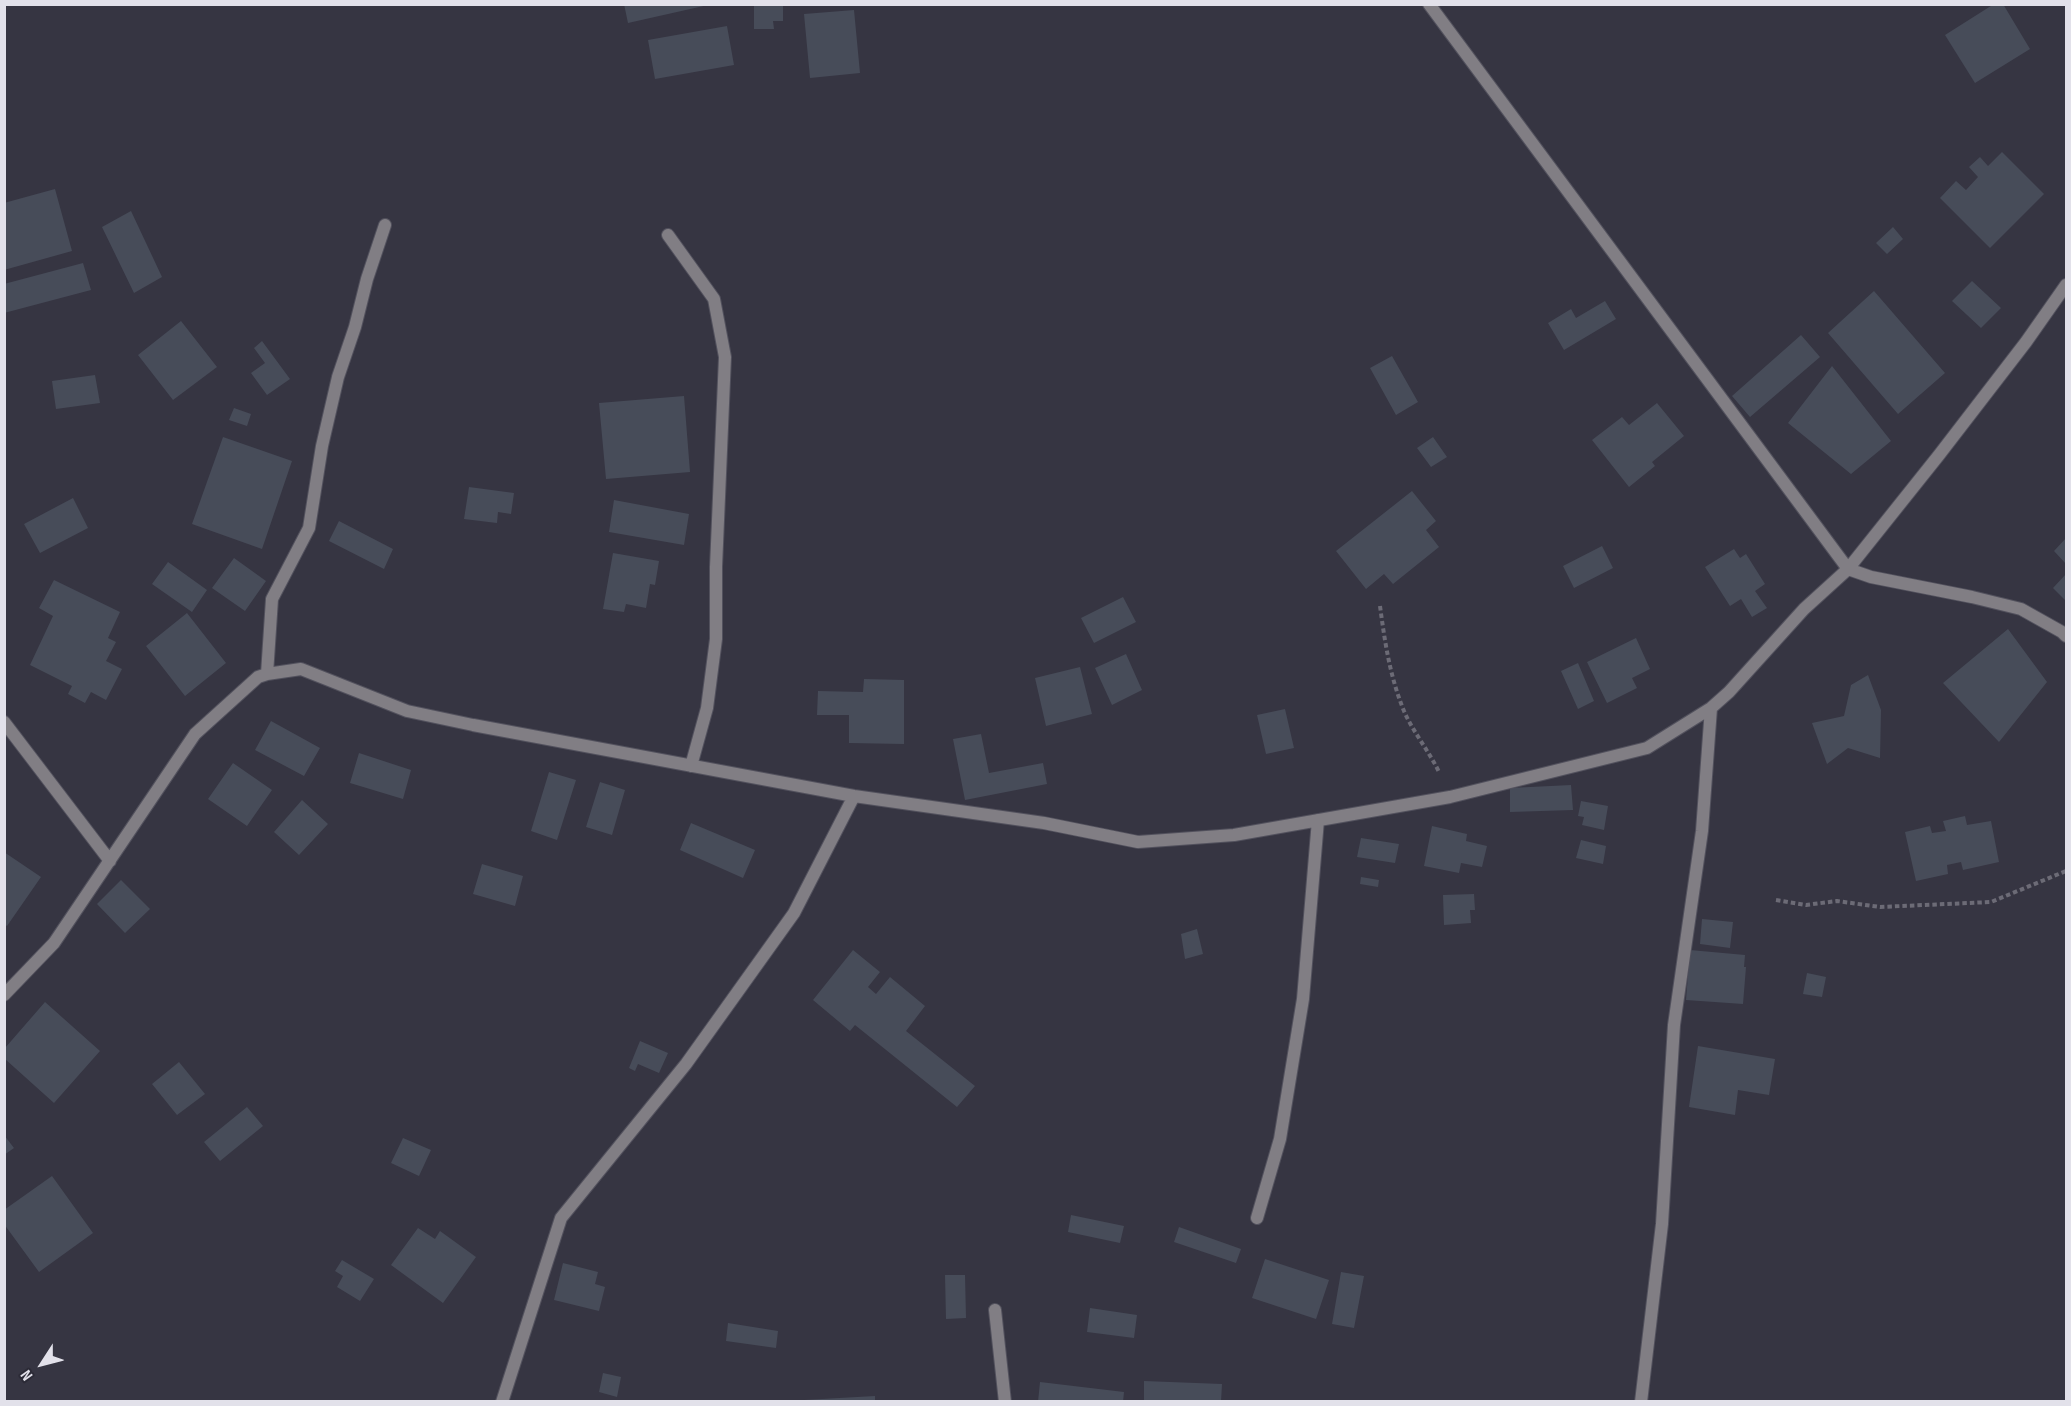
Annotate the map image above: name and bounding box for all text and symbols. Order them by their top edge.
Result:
north arrow [12,1334,72,1394]
text: N [17,1366,37,1384]

